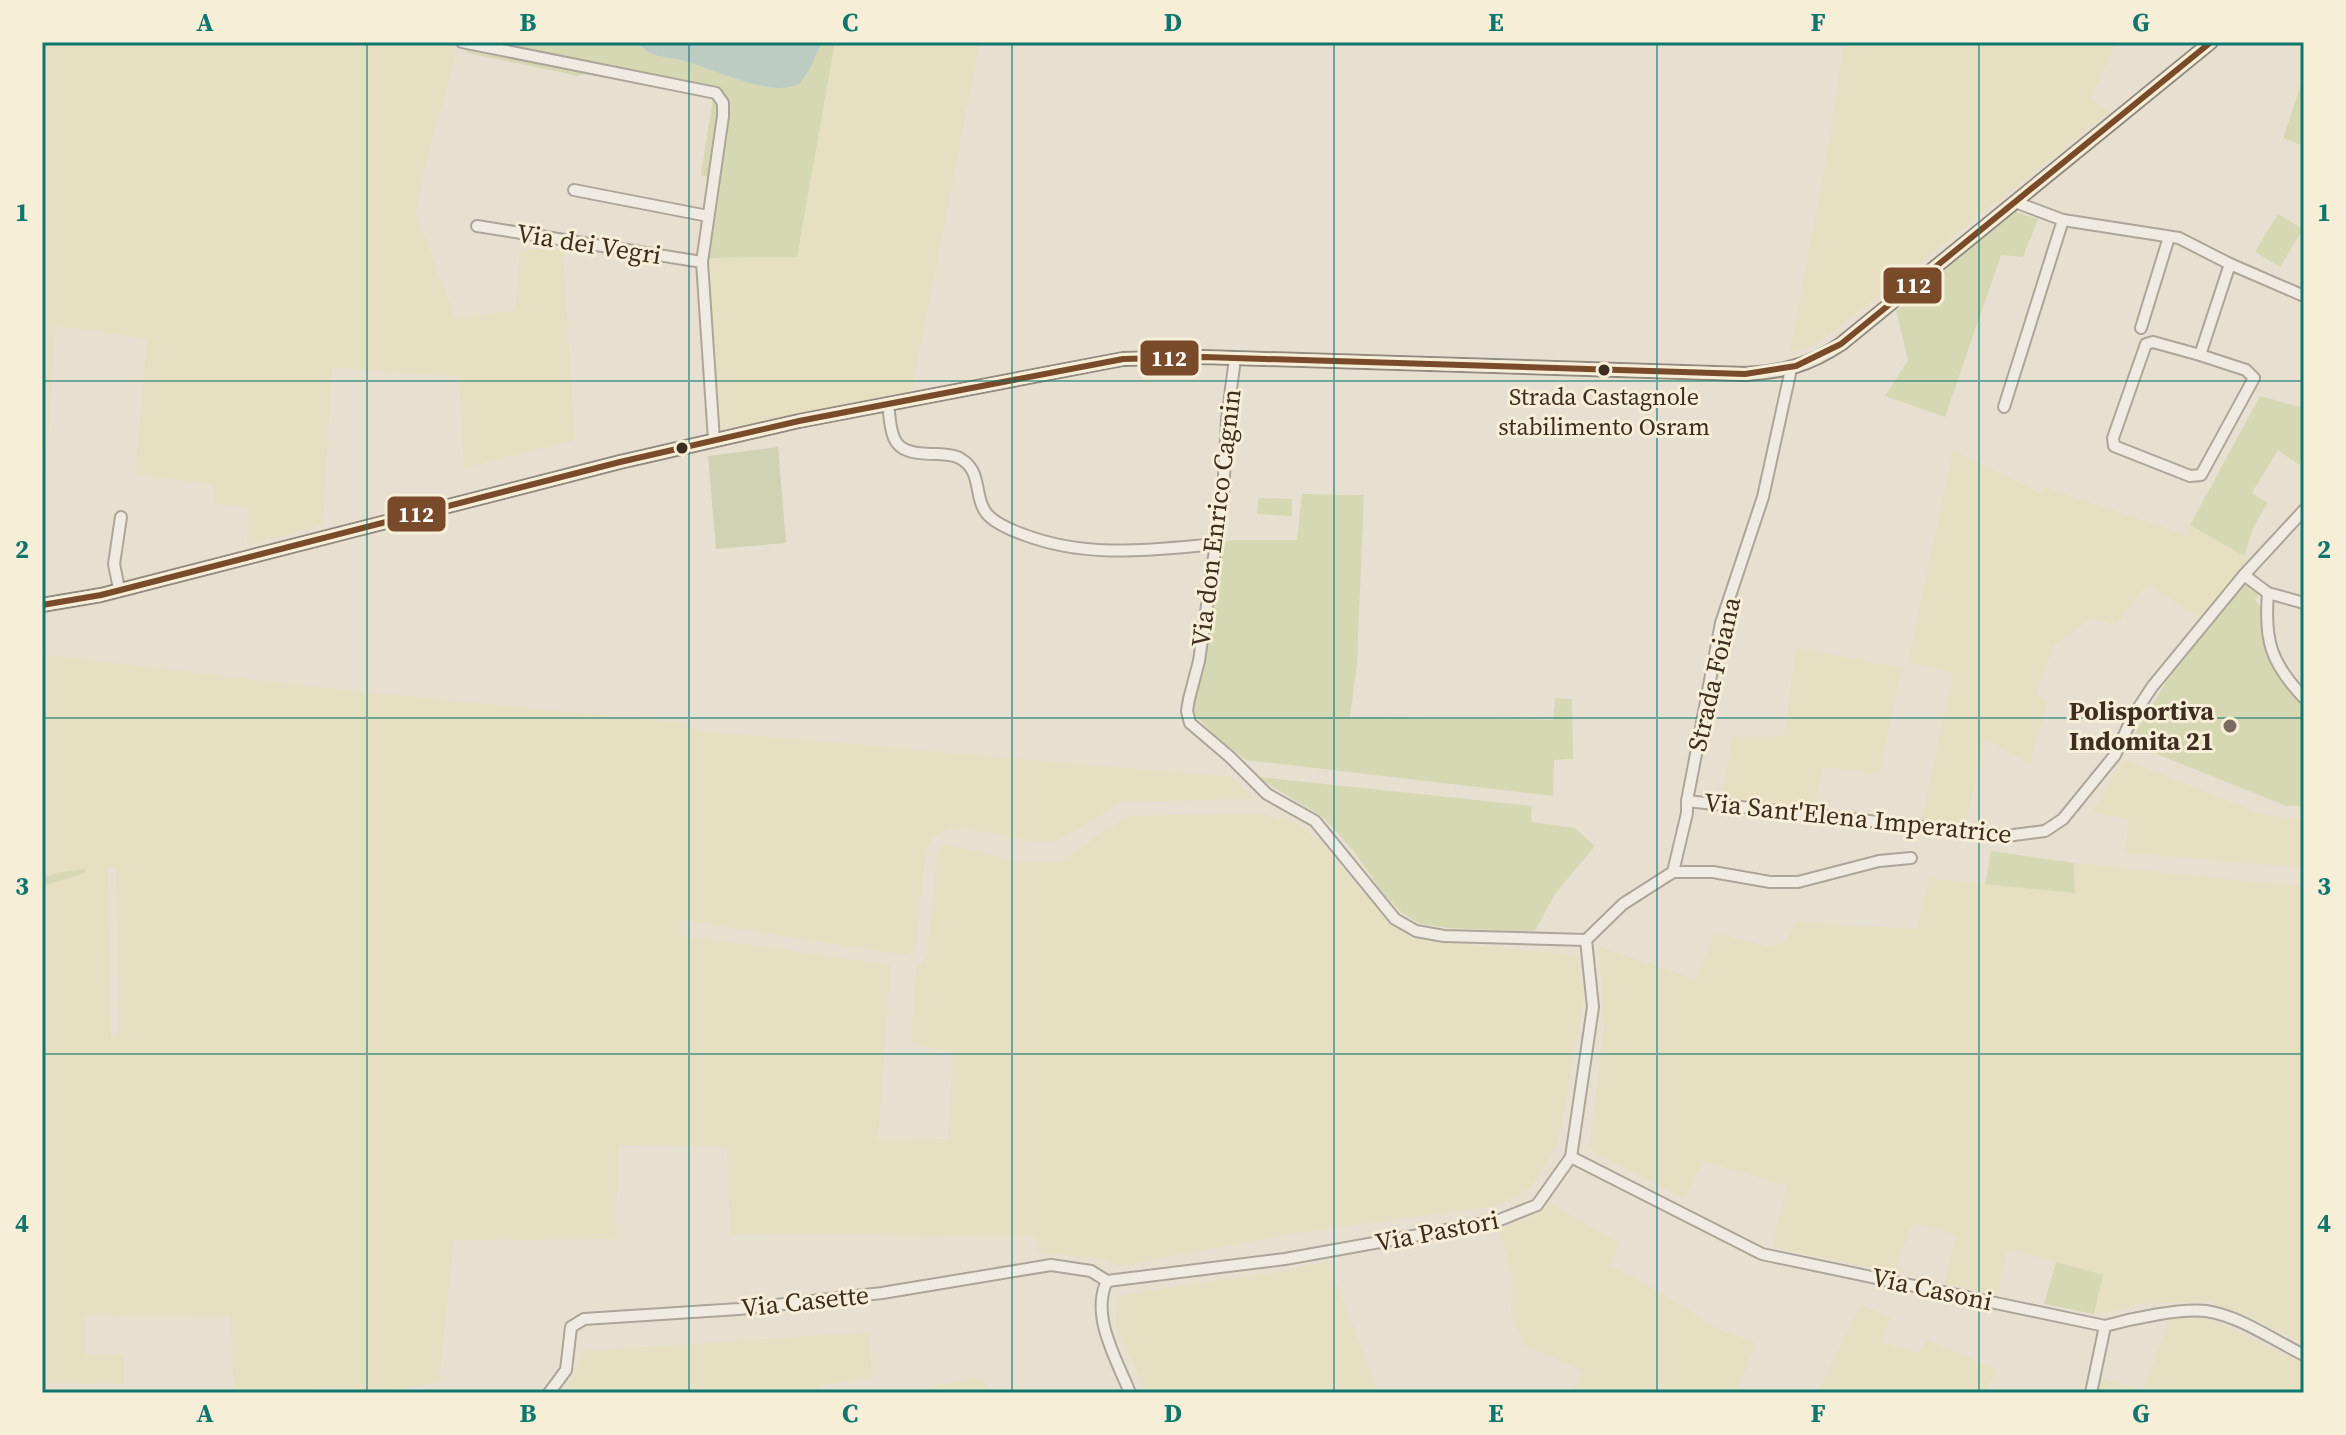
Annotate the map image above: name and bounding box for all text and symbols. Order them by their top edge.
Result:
text: A [196,4,214,40]
text: B [520,4,537,40]
text: C [842,4,858,40]
text: D [1164,4,1182,40]
text: E [1488,4,1504,40]
text: F [1810,4,1826,40]
text: G [2132,4,2150,40]
text: 1 [15,194,29,230]
text: 1 [2317,194,2331,230]
street label: Via dei Vegri [514,215,664,273]
line badge: 112 [1882,266,1943,305]
text: 112 [1895,270,1931,300]
line badge: 112 [1139,339,1200,377]
text: 112 [1151,343,1187,373]
marker: Strada Castagnole stabilimento Osram [1596,362,1612,378]
place label: Strada Castagnole stabilimento Osram [1498,380,1710,443]
street label: Via don Enrico Cagnin [1182,387,1250,649]
unlabelled marker [674,440,690,456]
line badge: 112 [386,495,447,533]
text: 112 [398,499,434,529]
text: 2 [15,531,29,567]
text: 2 [2317,531,2331,567]
street label: Strada Foiana [1679,593,1749,755]
place label: Polisportiva Indomita 21 [2069,693,2214,759]
marker: Polisportiva Indomita 21 [2221,717,2239,735]
street label: Via Sant'Elena Imperatrice [1702,784,2014,852]
text: 3 [15,868,29,904]
text: 3 [2317,868,2331,904]
street label: Via Pastori [1372,1201,1502,1261]
text: 4 [15,1205,29,1241]
text: 4 [2317,1205,2331,1241]
street label: Via Casoni [1868,1259,1996,1319]
street label: Via Casette [739,1276,871,1326]
text: A [196,1395,214,1431]
text: B [520,1395,537,1431]
text: C [842,1395,858,1431]
text: D [1164,1395,1182,1431]
text: E [1488,1395,1504,1431]
text: F [1810,1395,1826,1431]
text: G [2132,1395,2150,1431]

